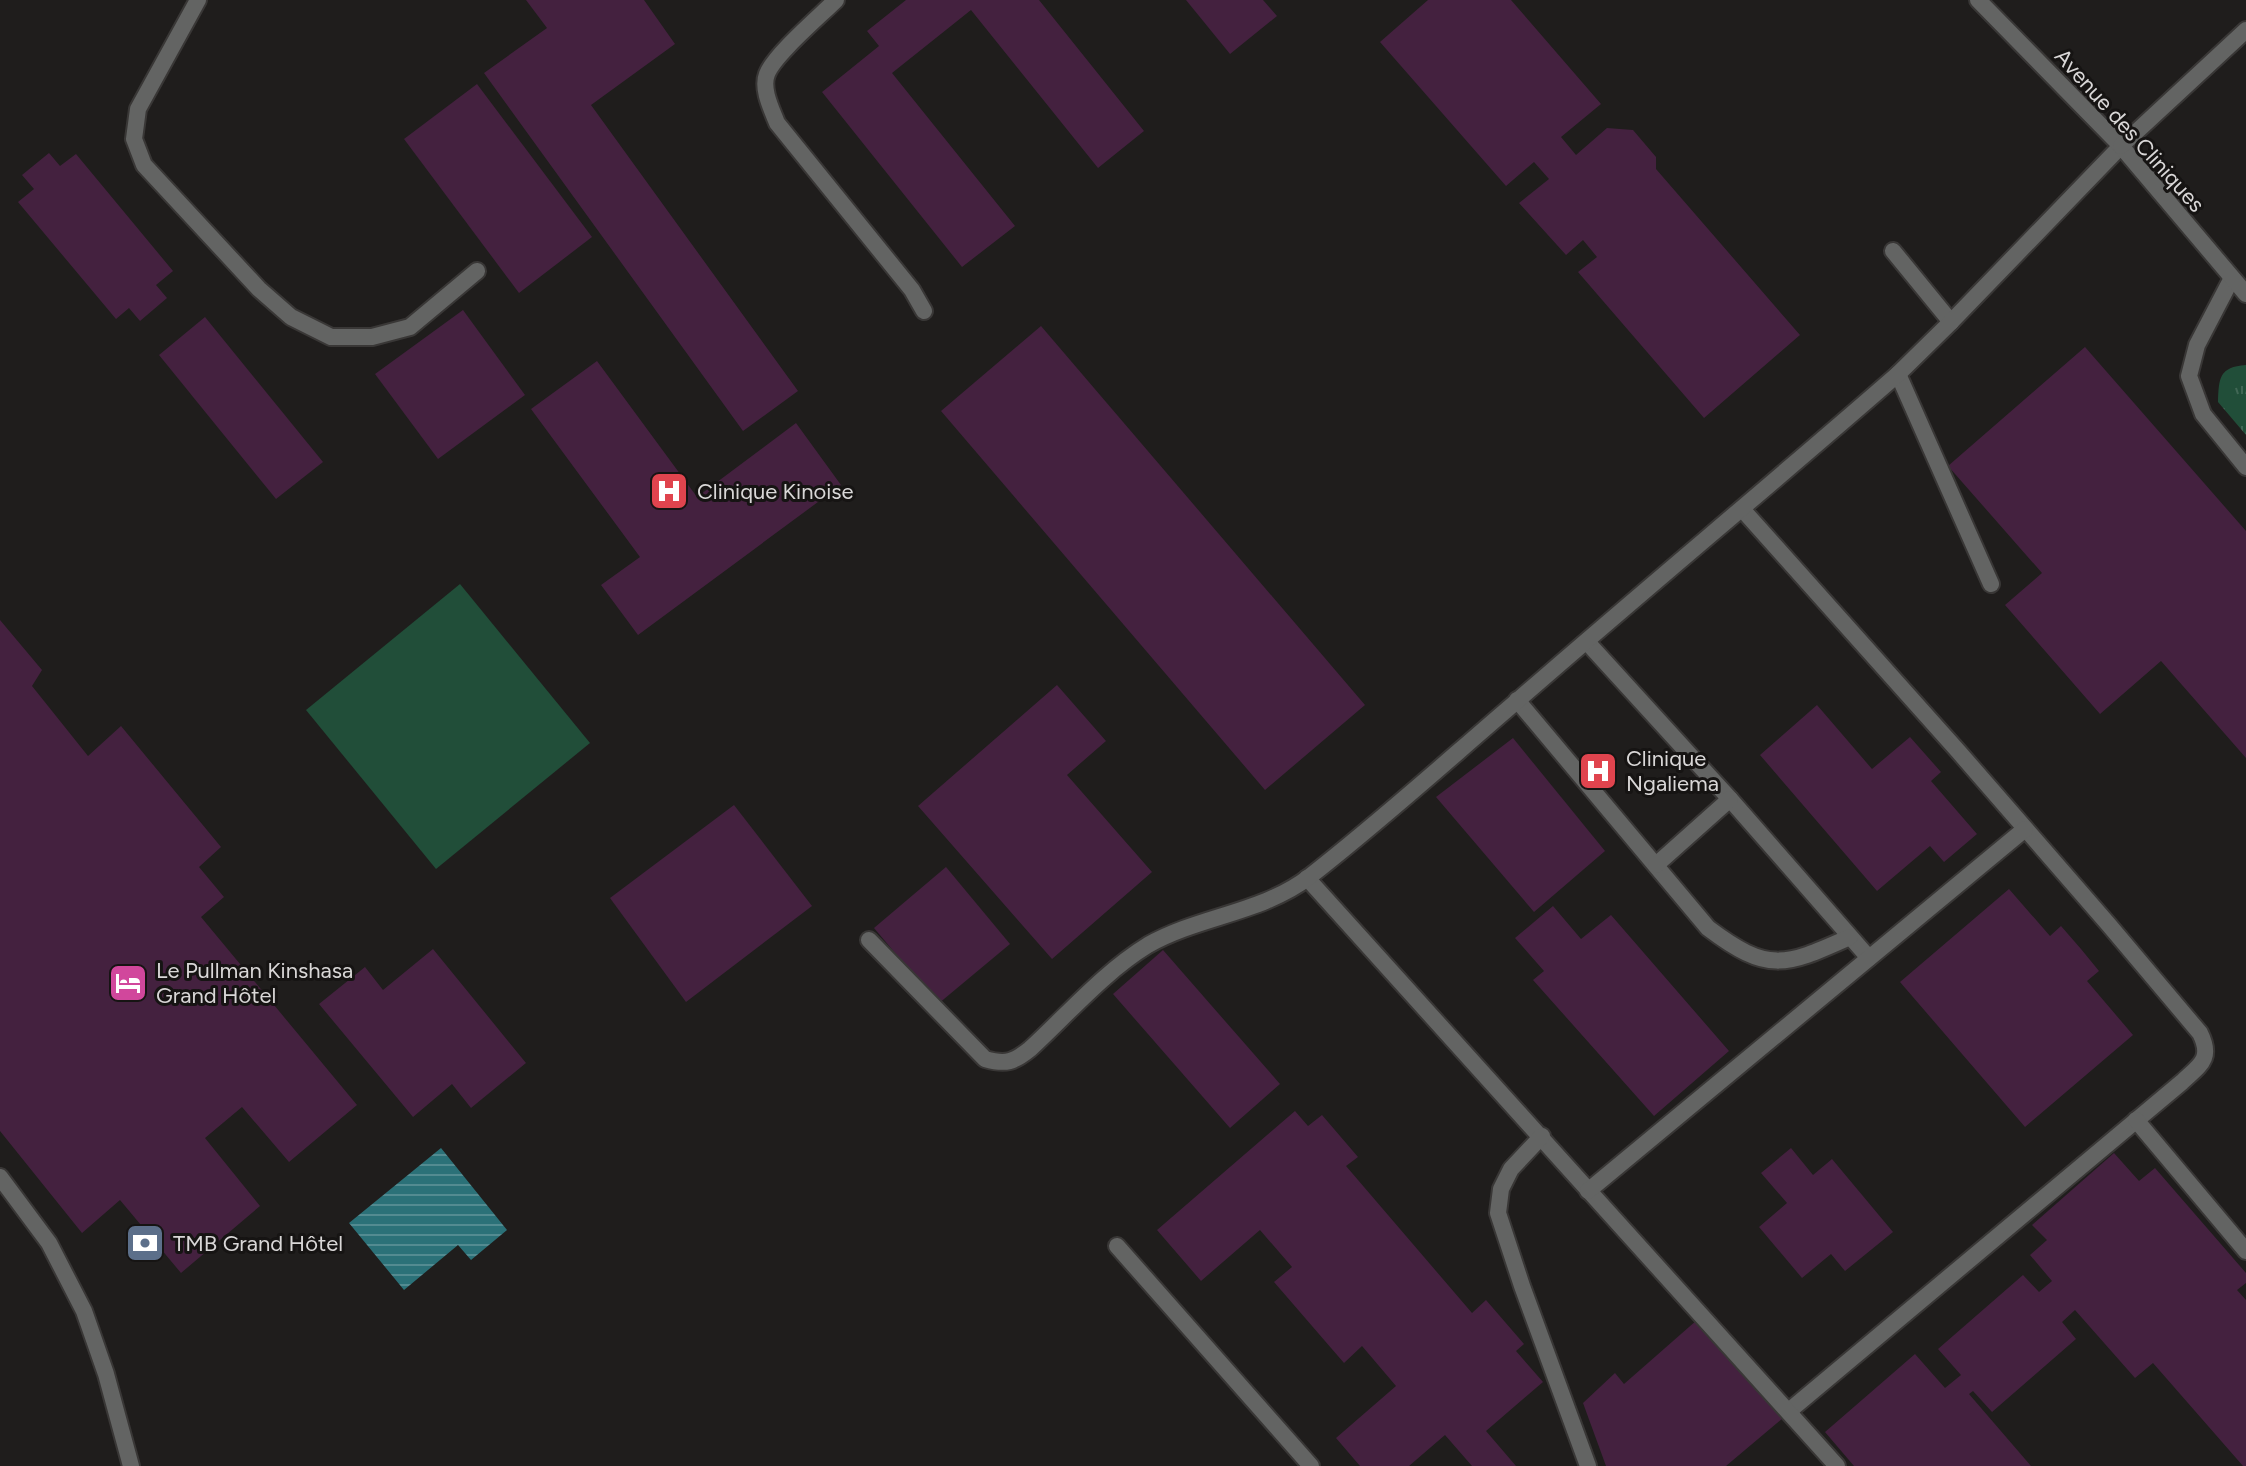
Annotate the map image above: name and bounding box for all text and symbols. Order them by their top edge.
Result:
street label: Avenue des Cliniques [2049,43,2210,218]
hospital icon: Clinique Kinoise [648,470,690,512]
place label: Clinique Kinoise [697,478,854,505]
place label: Clinique Ngaliema [1626,745,1719,797]
hospital icon: Clinique Ngaliema [1577,750,1619,792]
place label: Le Pullman Kinshasa Grand Hôtel [156,957,353,1009]
hotel icon: Le Pullman Kinshasa Grand Hôtel [107,962,149,1004]
bank icon: TMB Grand Hôtel [124,1222,166,1264]
place label: TMB Grand Hôtel [173,1230,343,1257]

